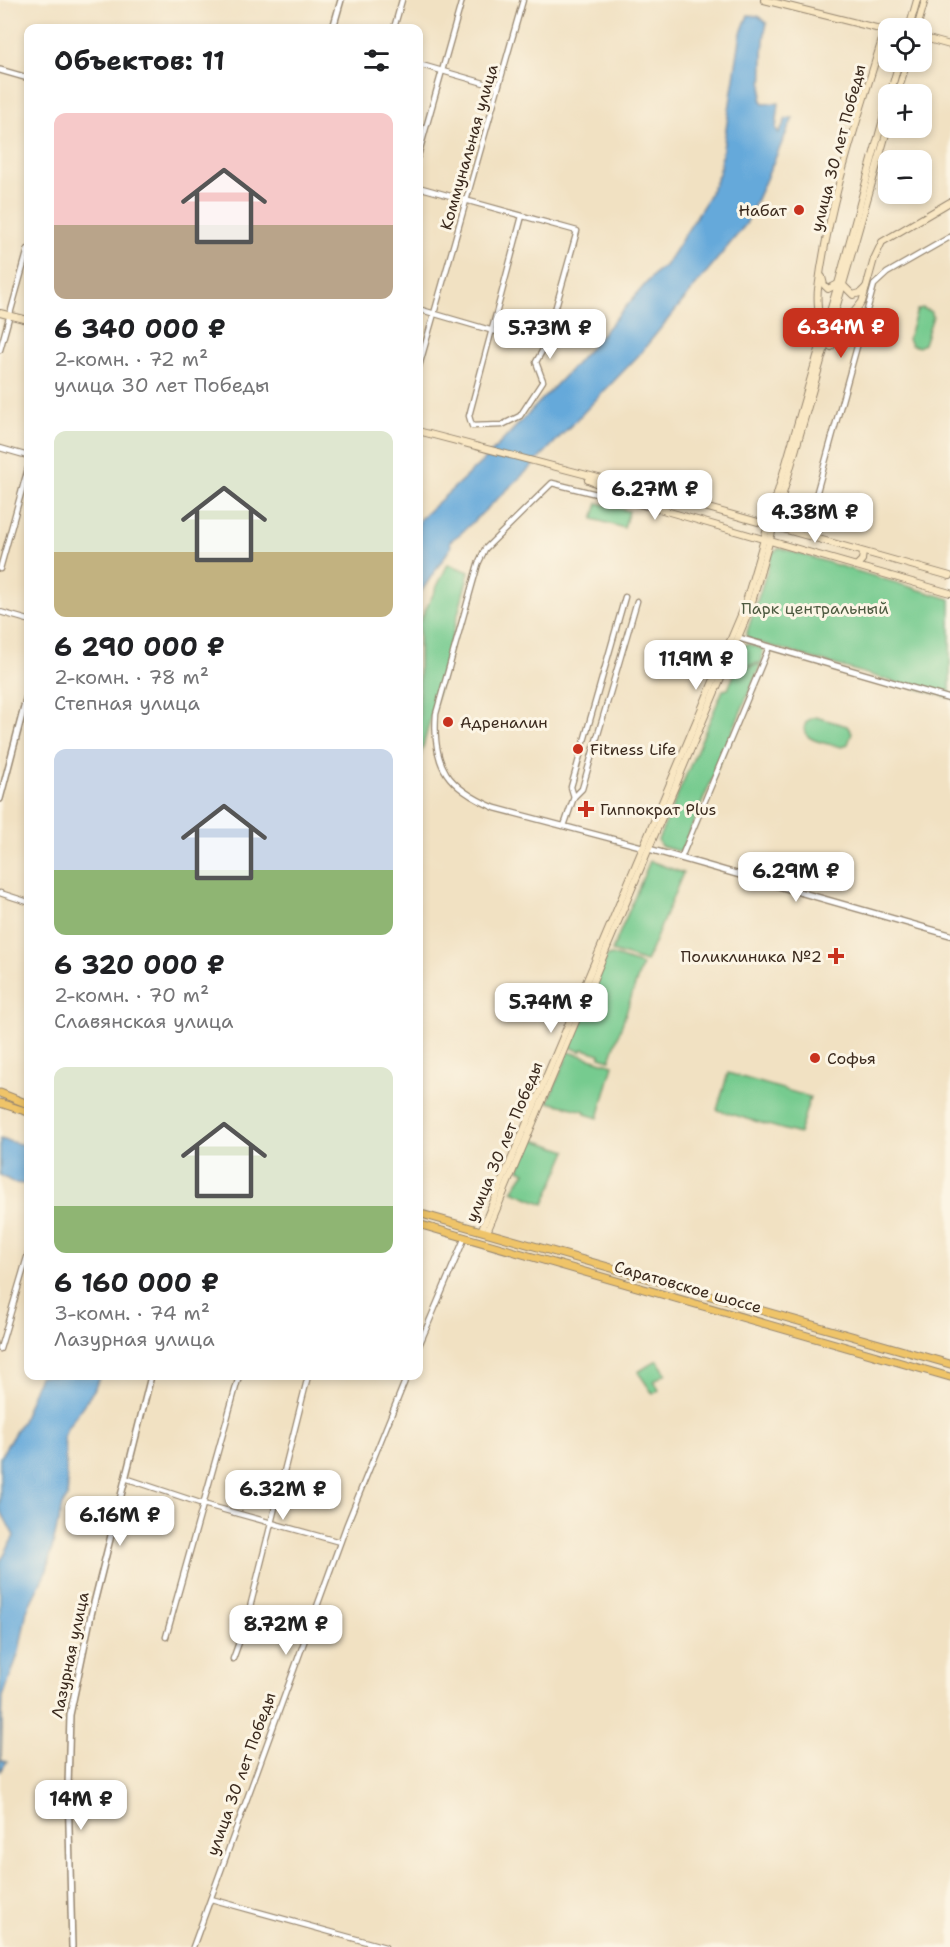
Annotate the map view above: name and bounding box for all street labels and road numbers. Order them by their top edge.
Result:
street label: Коммунальная улица [435,62,503,232]
street label: улица 30 лет Победы [806,62,870,234]
street label: улица 30 лет Победы [461,1059,547,1225]
street label: Саратовское шоссе [612,1256,764,1318]
street label: Лазурная улица [46,1590,94,1720]
street label: улица 30 лет Победы [202,1689,280,1859]

